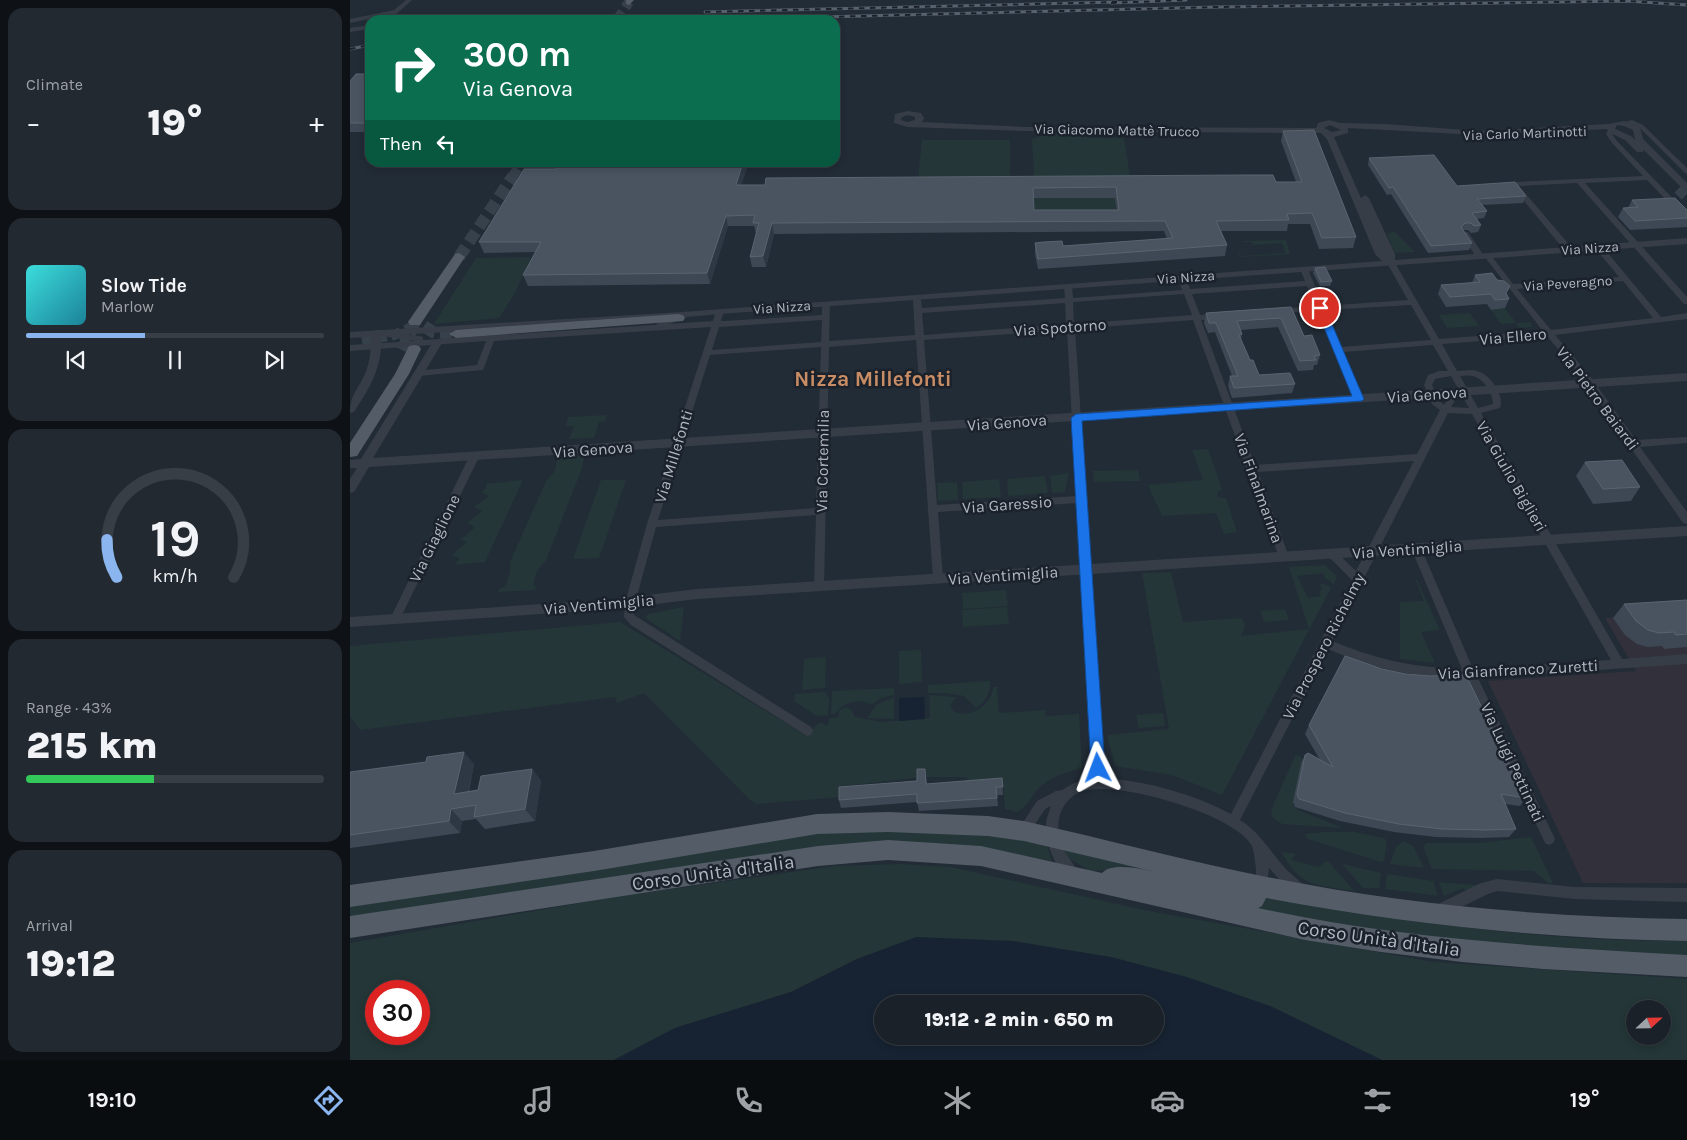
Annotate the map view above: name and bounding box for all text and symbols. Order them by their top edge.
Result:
text: 300 m [463,34,571,75]
icon: right [380,35,445,100]
text: Climate [26,75,83,94]
text: Via Genova [463,76,573,102]
text: 19° [147,100,203,145]
text: − [26,106,41,139]
text: + [309,106,324,139]
street label: Via Giacomo Mattè Trucco [1034,121,1200,140]
street label: Via Carlo Martinotti [1463,123,1587,144]
icon: left [432,130,460,158]
text: Then [380,133,422,155]
street label: Via Nizza [1561,238,1619,259]
street label: Via Nizza [1157,267,1215,288]
street label: Via Peveragno [1523,272,1613,295]
text: Slow Tide [101,275,187,297]
pin [1299,287,1341,329]
icon: arrive [1306,294,1334,322]
text: Marlow [101,297,154,316]
street label: Via Nizza [753,297,811,318]
street label: Via Spotorno [1013,315,1107,340]
street label: Via Ellero [1479,324,1547,349]
street label: Via Pietro Baiardi [1552,343,1643,454]
icon: previous [62,346,90,374]
icon: pause [161,346,189,374]
icon: next [260,346,288,374]
district label: Nizza Millefonti [794,367,952,391]
street label: Via Genova [1386,382,1468,407]
street label: Via Millefonti [650,407,697,505]
street label: Via Cortemilia [812,409,833,513]
street label: Via Genova [966,410,1048,435]
street label: Via Giulio Biglieri [1472,418,1551,535]
street label: Via Finalmarina [1230,431,1287,546]
street label: Via Genova [552,437,634,462]
street label: Via Giaglione [405,491,464,585]
street label: Via Garessio [962,492,1053,517]
text: 19 [150,508,200,569]
street label: Via Ventimiglia [1351,536,1463,563]
street label: Via Ventimiglia [947,562,1059,589]
text: km/h [152,566,198,587]
street label: Via Prospero Richelmy [1278,569,1369,723]
street label: Via Ventimiglia [543,590,655,619]
street label: Via Gianfranco Zuretti [1437,656,1599,683]
text: Range · 43% [26,698,112,717]
street label: Via Luigi Pettinati [1477,700,1548,825]
text: 215 km [26,723,158,768]
position arrow [1071,741,1123,793]
street label: Corso Unità d'Italia [631,851,796,895]
text: Arrival [26,916,73,935]
street label: Corso Unità d'Italia [1296,917,1461,961]
text: 19:12 [26,941,115,986]
speed limit sign: 30 [365,980,430,1045]
north arrow [1626,1000,1671,1045]
map controls [1626,1000,1671,1045]
text: 19:12 · 2 min · 650 m [924,1009,1114,1031]
icon: directions [311,1083,346,1118]
icon: music [521,1083,556,1118]
icon: phone [731,1083,766,1118]
icon: climate [940,1083,975,1118]
icon: car [1150,1083,1185,1118]
icon: filters [1360,1083,1395,1118]
text: 19:10 [87,1087,136,1113]
text: 19° [1570,1087,1600,1113]

